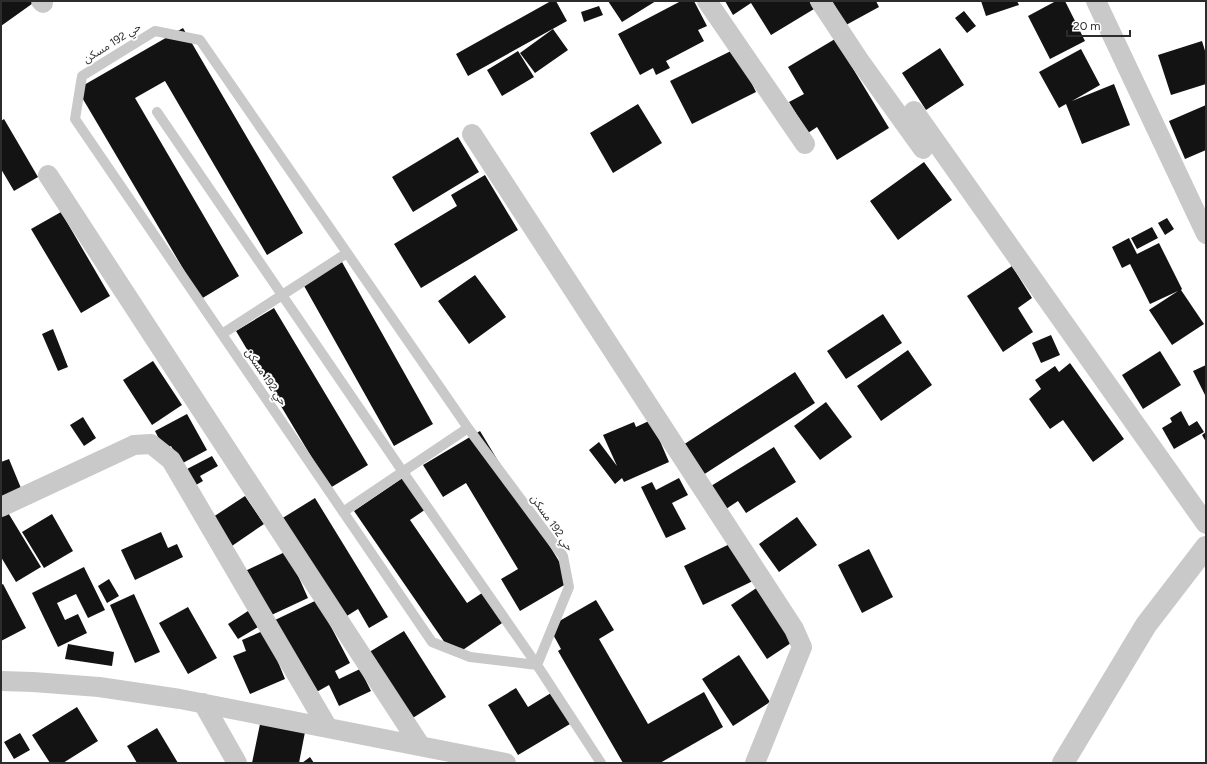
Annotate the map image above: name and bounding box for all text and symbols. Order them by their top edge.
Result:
scale bar [1067,12,1130,38]
text: 20 m [1073,19,1101,33]
street label: حي 192 مسكن [81,20,145,68]
street label: حي 192 مسكن [240,346,290,410]
street label: حي 192 مسكن [526,492,576,556]

